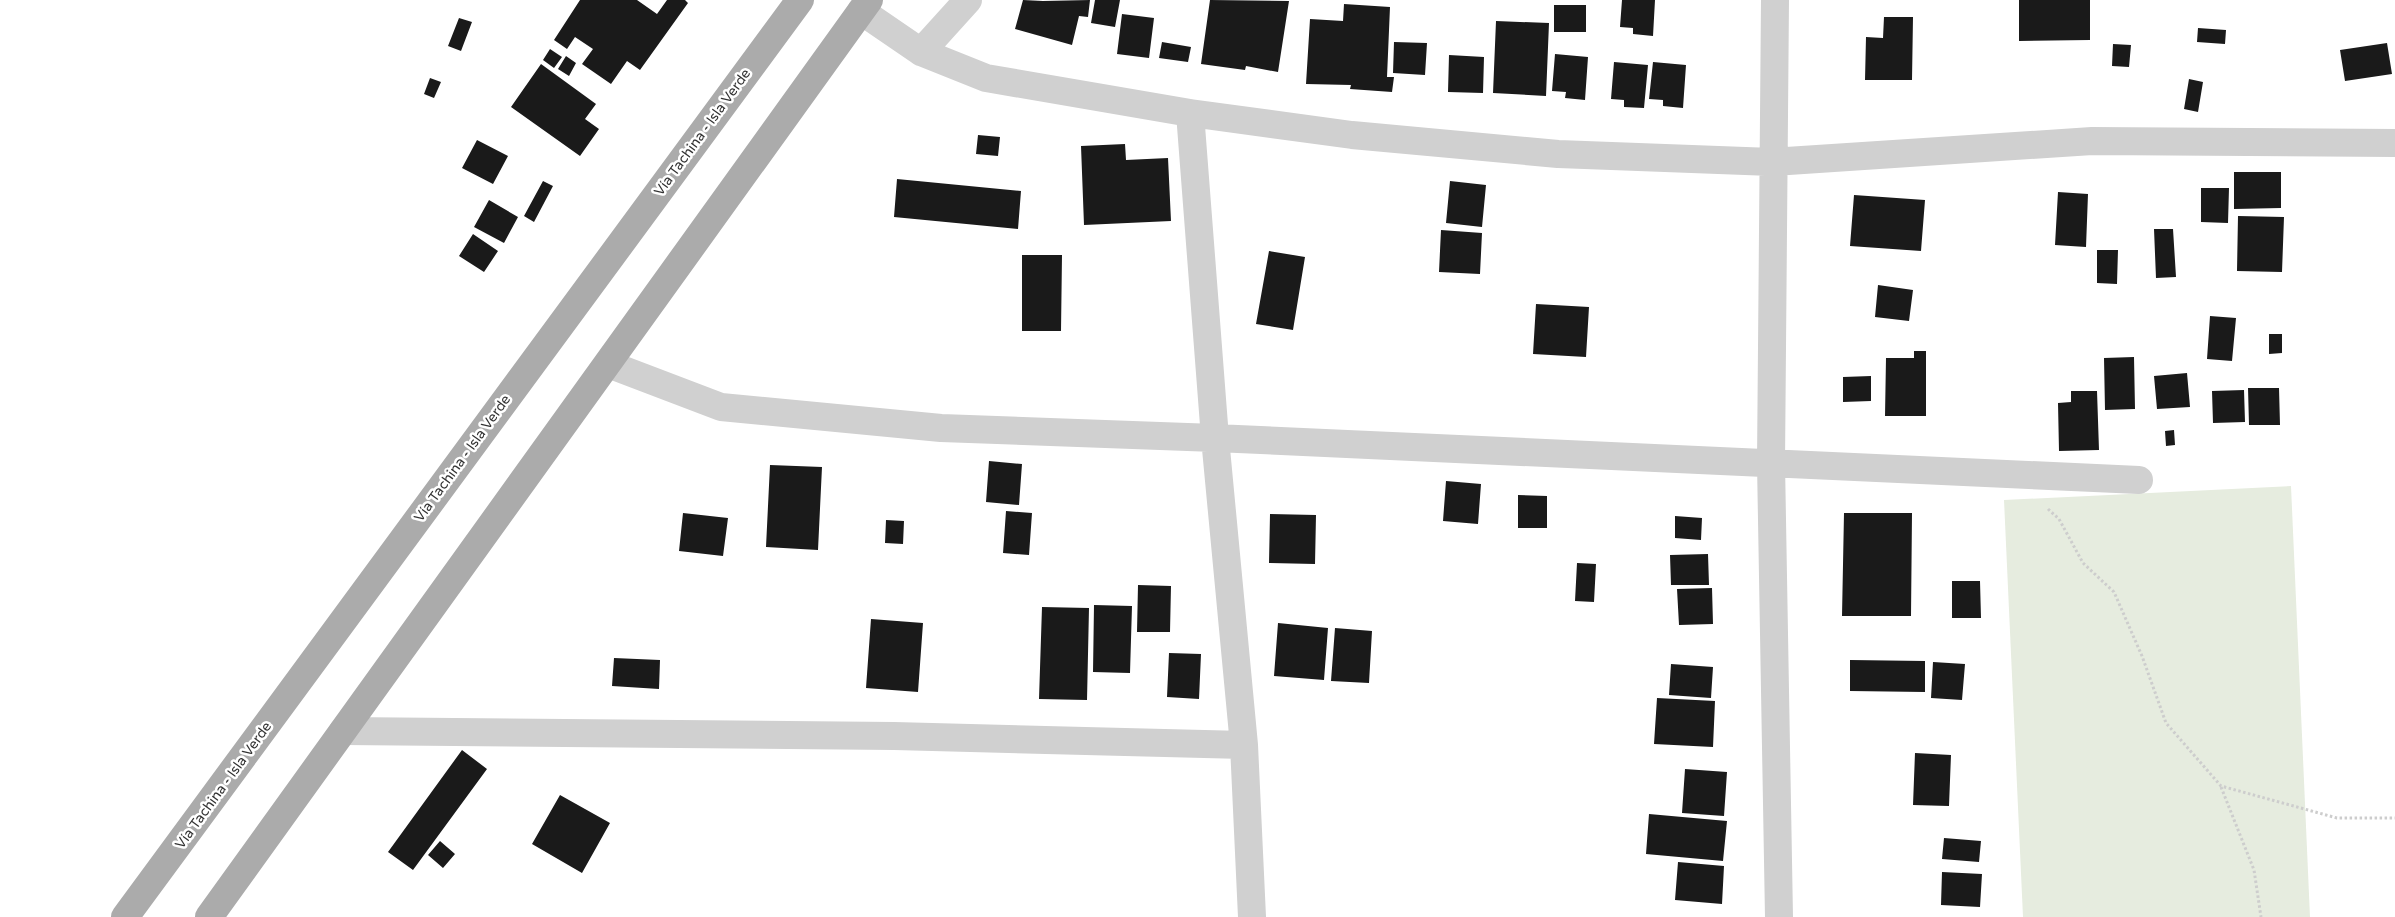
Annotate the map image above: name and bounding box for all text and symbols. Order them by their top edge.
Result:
street label: Vía Tachina - Isla Verde [651,65,754,199]
street label: Vía Tachina - Isla Verde [411,391,514,525]
street label: Vía Tachina - Isla Verde [172,718,275,852]

